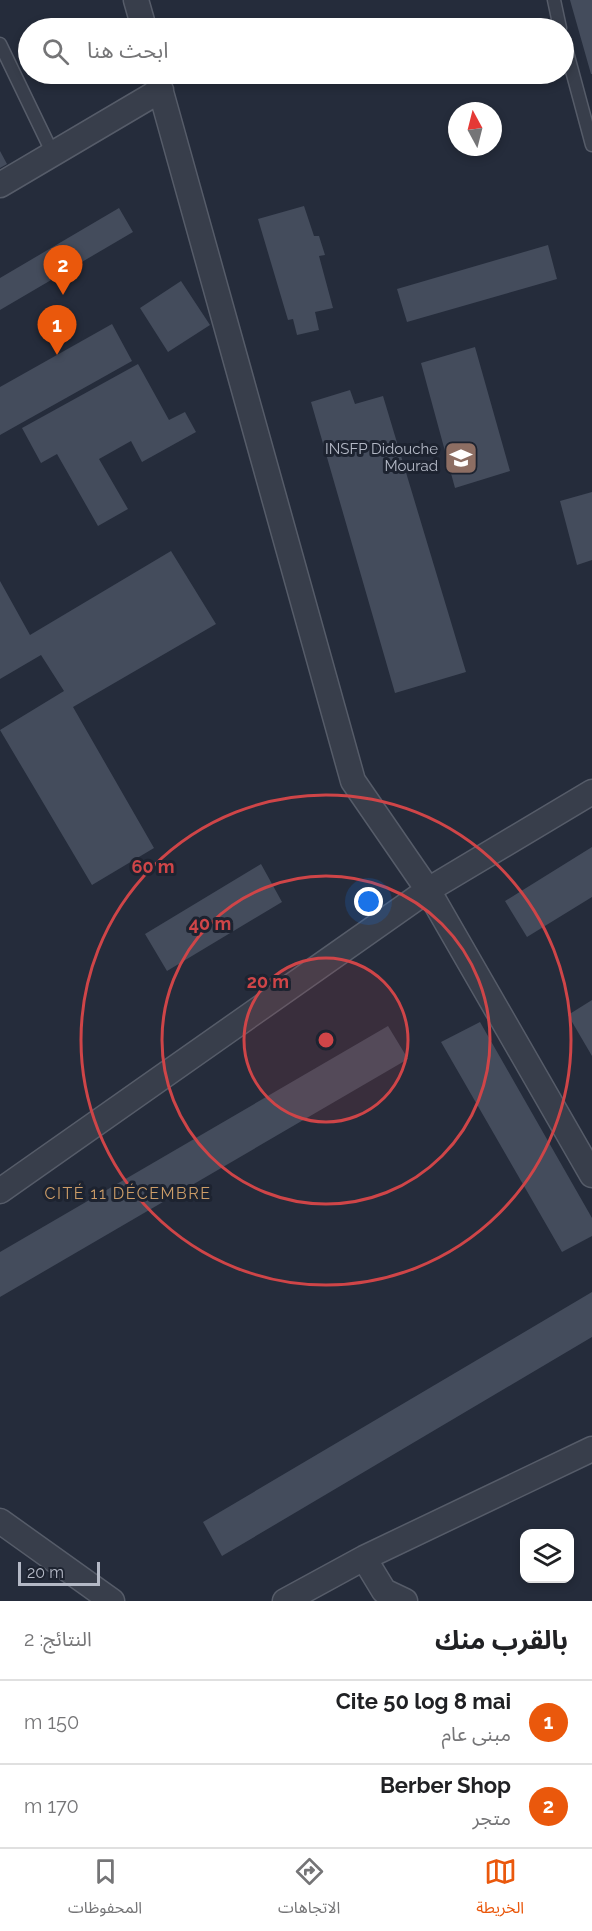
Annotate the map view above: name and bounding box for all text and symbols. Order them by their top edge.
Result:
search box [18,18,574,84]
icon: search [39,35,72,68]
text: ابحث هنا [87,37,168,63]
north arrow [448,102,502,156]
pin: 2 [44,246,82,295]
pin: 1 [38,306,76,355]
place label: INSFP Didouche Mourad [325,440,438,475]
school or university icon: INSFP Didouche Mourad [443,440,479,476]
text: 60 m [131,856,175,877]
your location [354,887,383,916]
text: 40 m [189,913,231,934]
text: 20 m [247,971,289,992]
centre of rings [316,1030,336,1050]
district label: CITÉ 11 DÉCEMBRE [45,1183,211,1203]
map controls [520,1529,574,1583]
button: layers [520,1529,574,1583]
scale bar [18,1559,100,1586]
text: 20 m [27,1563,64,1582]
text: بالقرب منك [435,1625,568,1655]
text: النتائج: 2 [24,1627,92,1651]
text: Cite 50 log 8 mai [336,1688,511,1714]
text: 150 m [24,1710,79,1734]
text: 1 [544,1710,553,1734]
text: مبنى عام [441,1722,511,1746]
text: Berber Shop [380,1772,511,1798]
text: 170 m [24,1794,79,1818]
text: 2 [543,1794,554,1818]
text: متجر [472,1806,511,1830]
tab: المحفوظات [68,1855,142,1925]
tab: الاتجاهات [278,1855,340,1925]
tab: الخريطة [476,1855,524,1925]

